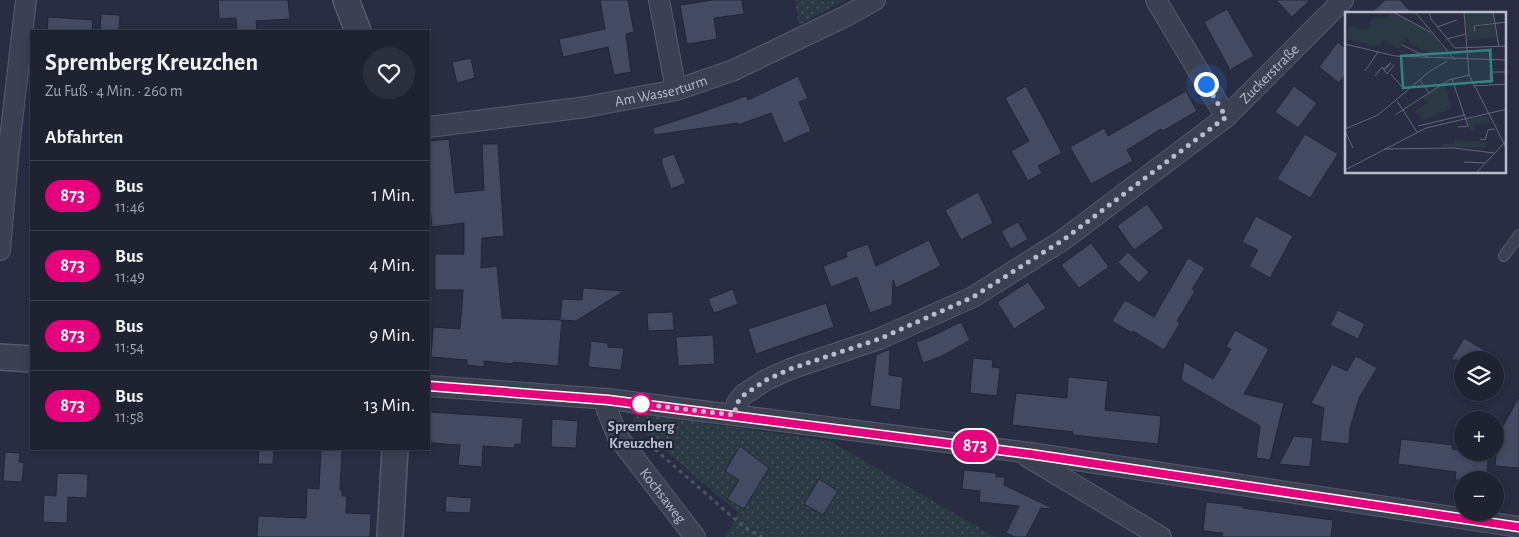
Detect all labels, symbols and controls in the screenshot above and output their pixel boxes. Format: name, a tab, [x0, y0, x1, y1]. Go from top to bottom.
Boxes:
inset map	[1345, 12, 1506, 174]
street label: Zuckerstraße	[1237, 41, 1302, 106]
button: heart	[363, 47, 415, 99]
text: Spremberg Kreuzchen	[45, 51, 258, 75]
street label: Am Wasserturm	[614, 72, 709, 109]
your location	[1194, 72, 1219, 97]
text: Zu Fuß · 4 Min. · 260 m	[45, 83, 183, 99]
text: Abfahrten	[45, 128, 123, 147]
text: Bus	[115, 177, 143, 196]
text: 1 Min.	[372, 186, 415, 205]
text: 873	[60, 187, 85, 205]
text: 11:46	[115, 199, 145, 215]
text: Bus	[115, 247, 143, 266]
text: 4 Min.	[369, 256, 415, 275]
text: 873	[60, 257, 85, 275]
text: 11:49	[115, 269, 145, 285]
text: Bus	[115, 317, 143, 336]
text: 9 Min.	[369, 326, 415, 345]
text: 873	[60, 327, 85, 345]
text: 11:54	[115, 339, 144, 355]
map controls	[1454, 351, 1504, 521]
button: layers	[1454, 351, 1504, 401]
text: Bus	[115, 387, 143, 406]
marker: Spremberg Kreuzchen	[630, 393, 652, 415]
text: 13 Min.	[364, 396, 415, 415]
text: 873	[60, 397, 85, 415]
text: 11:58	[115, 409, 144, 425]
button: +	[1454, 411, 1504, 461]
place label: Spremberg Kreuzchen	[607, 419, 675, 451]
line badge: 873	[946, 430, 1004, 462]
text: 873	[963, 437, 987, 455]
street label: Kochsaweg	[637, 465, 689, 526]
button: −	[1454, 471, 1504, 521]

